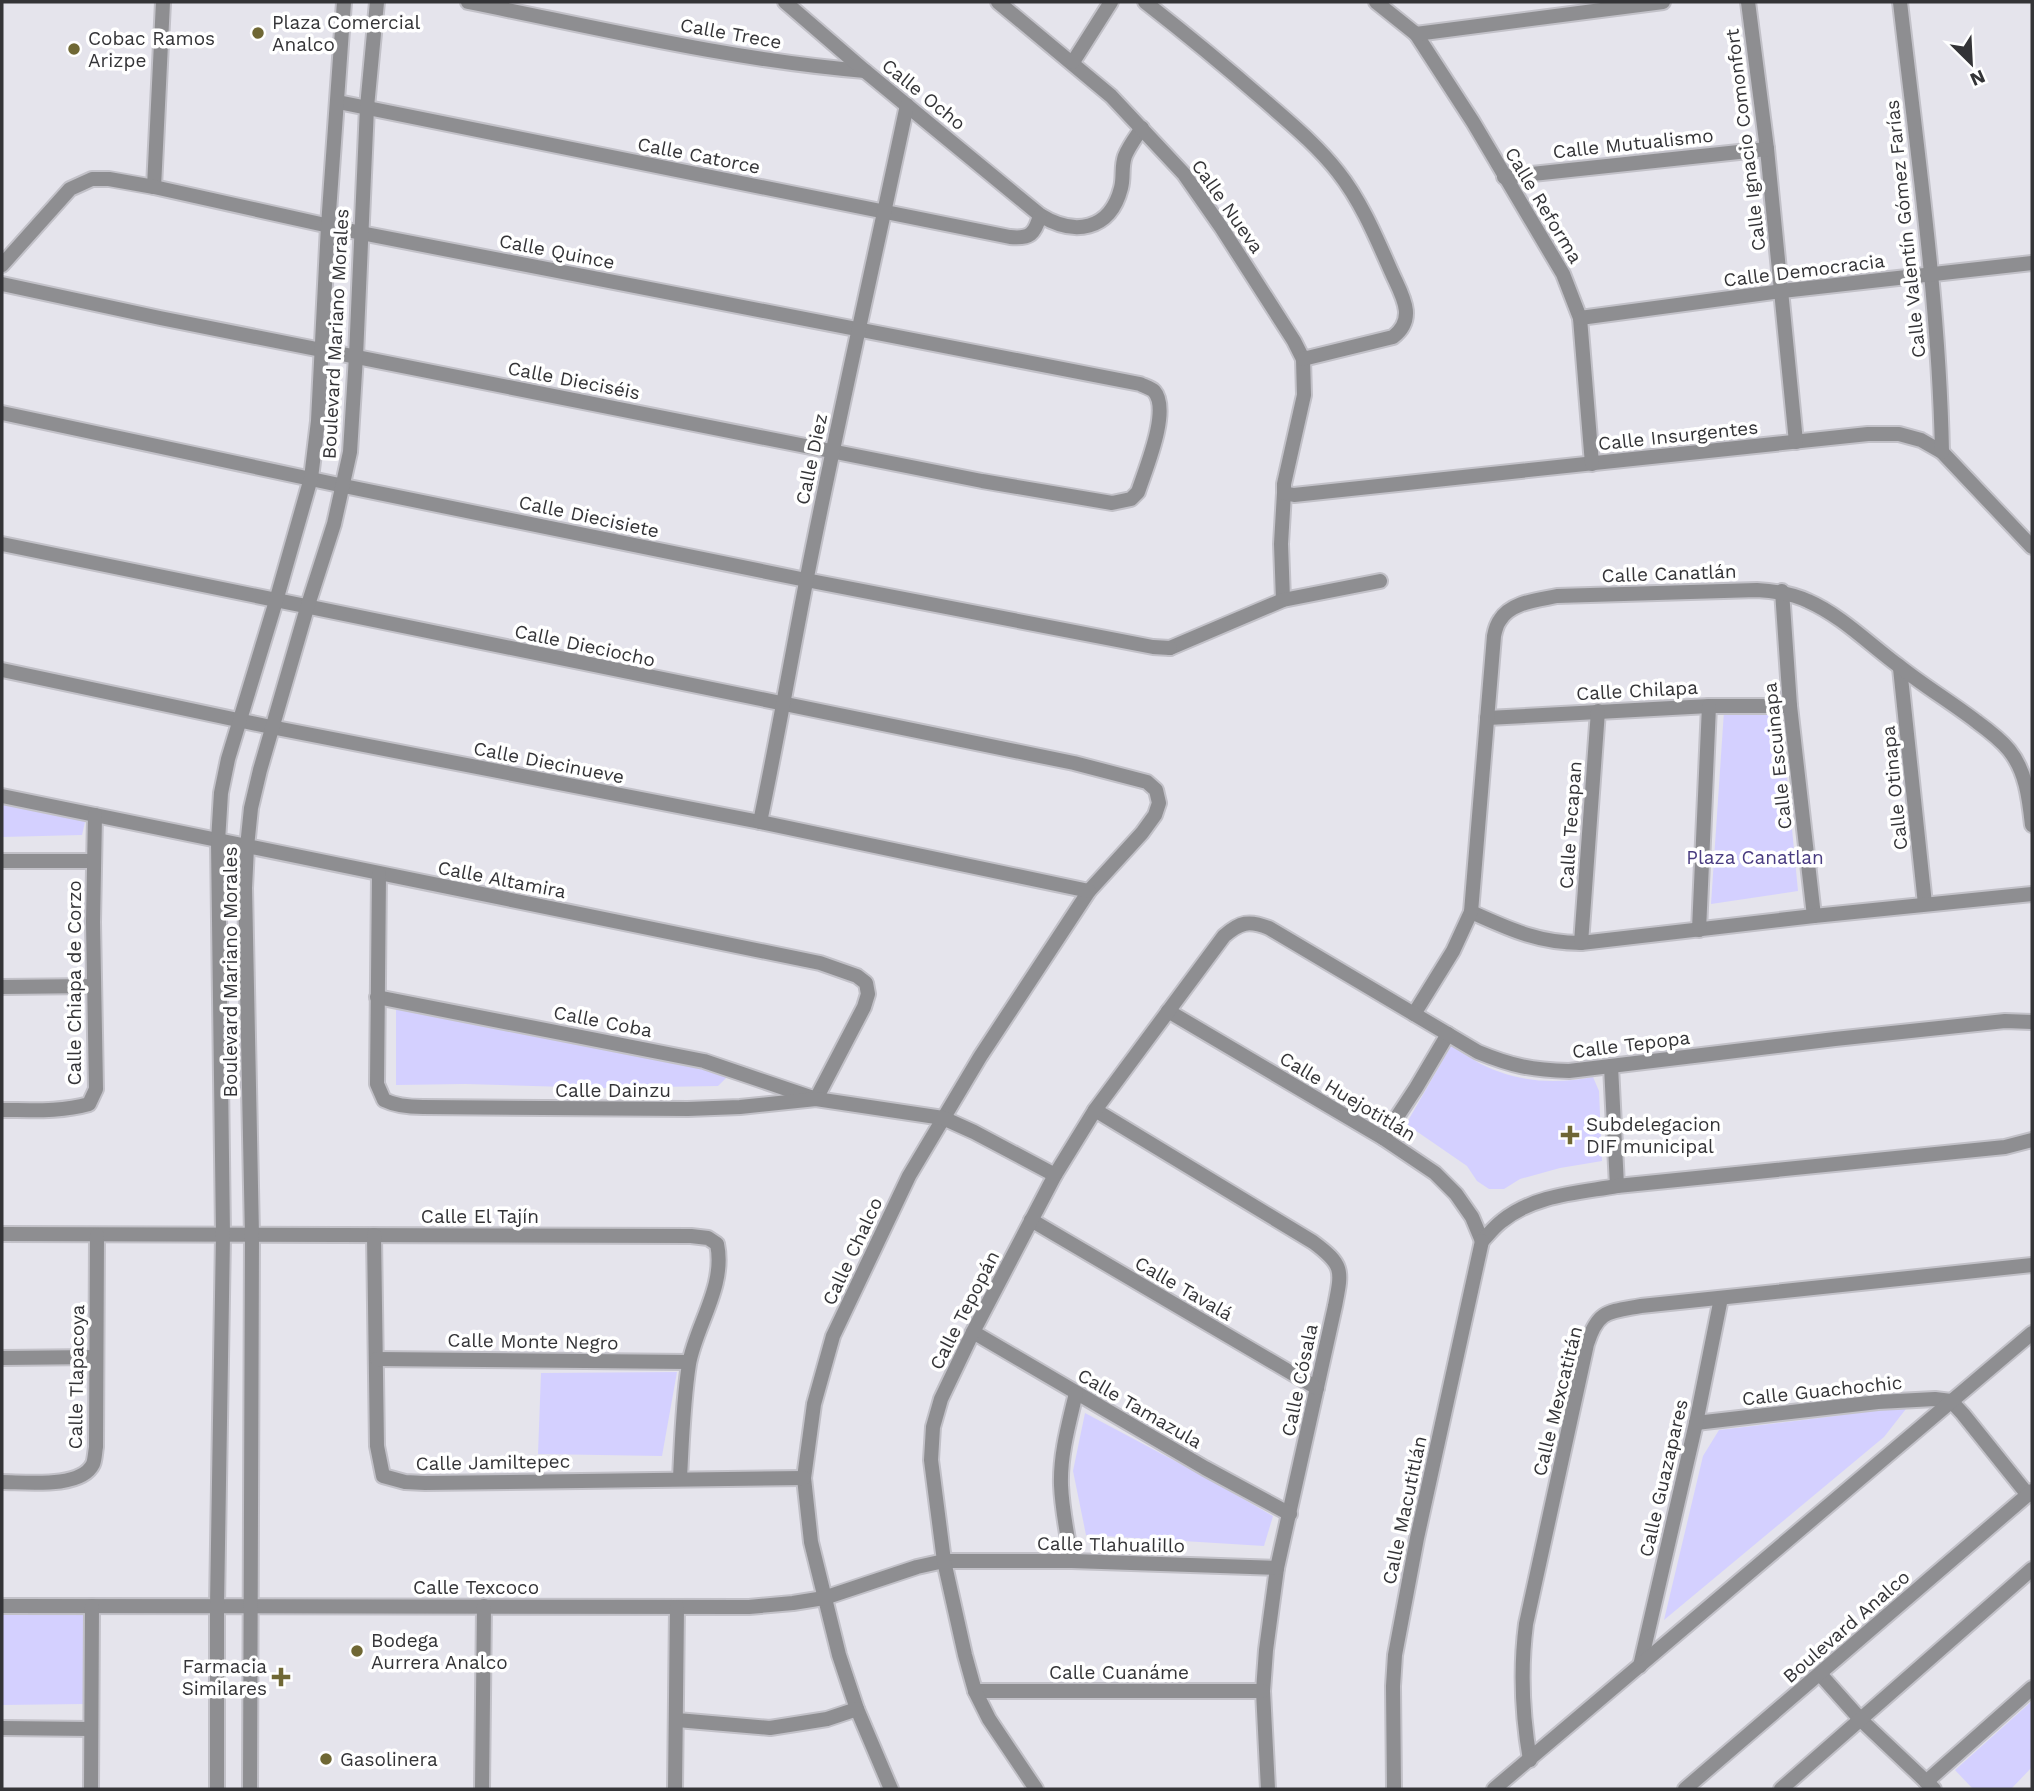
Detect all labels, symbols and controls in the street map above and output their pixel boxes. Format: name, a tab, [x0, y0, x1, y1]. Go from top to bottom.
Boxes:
place label: Plaza Comercial Analco	[272, 11, 421, 56]
street label: Calle Trece	[678, 13, 783, 54]
marker: Plaza Comercial Analco	[250, 25, 266, 41]
place label: Cobac Ramos Arizpe	[88, 27, 215, 72]
street label: Calle Ignacio Comonfort	[1720, 27, 1771, 252]
north arrow	[1936, 28, 2006, 98]
marker: Cobac Ramos Arizpe	[66, 41, 82, 57]
street label: Calle Ocho	[877, 54, 970, 135]
text: N	[1967, 65, 1989, 91]
street label: Calle Valentín Gómez Farías	[1880, 99, 1931, 359]
street label: Calle Mutualismo	[1552, 124, 1715, 163]
street label: Calle Catorce	[636, 132, 762, 179]
street label: Calle Reforma	[1500, 143, 1587, 268]
street label: Calle Nueva	[1187, 155, 1269, 258]
street label: Boulevard Mariano Morales	[317, 208, 354, 460]
street label: Calle Quince	[497, 229, 617, 274]
street label: Calle Democracia	[1722, 249, 1886, 292]
street label: Calle Dieciséis	[506, 356, 642, 405]
street label: Calle Diez	[791, 411, 832, 507]
street label: Calle Insurgentes	[1597, 416, 1759, 455]
street label: Calle Diecisiete	[517, 490, 661, 543]
street label: Calle Canatlán	[1601, 560, 1737, 587]
street label: Calle Dieciocho	[512, 619, 657, 672]
street label: Calle Chilapa	[1576, 676, 1699, 705]
street label: Calle Escuinapa	[1758, 681, 1797, 831]
street label: Calle Otinapa	[1876, 724, 1912, 851]
street label: Calle Diecinueve	[472, 737, 626, 788]
street label: Calle Tecapan	[1555, 760, 1586, 890]
park label: Plaza Canatlan	[1686, 846, 1824, 869]
street label: Boulevard Mariano Morales	[219, 847, 242, 1097]
street label: Calle Altamira	[436, 856, 568, 903]
street label: Calle Chiapa de Corzo	[63, 880, 86, 1086]
street label: Calle Coba	[552, 1001, 654, 1042]
street label: Calle Tepopa	[1571, 1026, 1692, 1063]
street label: Calle Huejotitlán	[1275, 1047, 1420, 1146]
street label: Calle Dainzu	[555, 1079, 671, 1102]
place label: Subdelegacion DIF municipal	[1586, 1113, 1721, 1158]
marker: Subdelegacion DIF municipal	[1560, 1125, 1580, 1145]
street label: Calle Chalco	[817, 1194, 887, 1309]
street label: Calle El Tajín	[421, 1205, 539, 1228]
street label: Calle Tepopán	[925, 1247, 1004, 1374]
street label: Calle Tavalá	[1131, 1251, 1237, 1326]
street label: Calle Tlapacoya	[64, 1304, 89, 1450]
street label: Calle Cósala	[1276, 1321, 1323, 1439]
street label: Calle Mexcatitán	[1528, 1324, 1587, 1479]
street label: Calle Monte Negro	[447, 1329, 619, 1354]
street label: Calle Tamazula	[1073, 1363, 1206, 1454]
street label: Calle Guachochic	[1741, 1371, 1903, 1410]
street label: Calle Guazapares	[1634, 1397, 1693, 1559]
street label: Calle Macutitlán	[1378, 1434, 1431, 1587]
street label: Calle Jamiltepec	[416, 1450, 571, 1475]
street label: Calle Tlahualillo	[1037, 1532, 1185, 1557]
street label: Boulevard Analco	[1778, 1565, 1914, 1688]
street label: Calle Texcoco	[413, 1576, 539, 1599]
place label: Bodega Aurrera Analco	[371, 1629, 508, 1674]
marker: Bodega Aurrera Analco	[349, 1643, 365, 1659]
place label: Farmacia Similares	[182, 1655, 267, 1700]
street label: Calle Cuanáme	[1049, 1661, 1189, 1684]
marker: Farmacia Similares	[273, 1669, 289, 1685]
place label: Gasolinera	[340, 1748, 438, 1771]
marker: Gasolinera	[318, 1751, 334, 1767]

